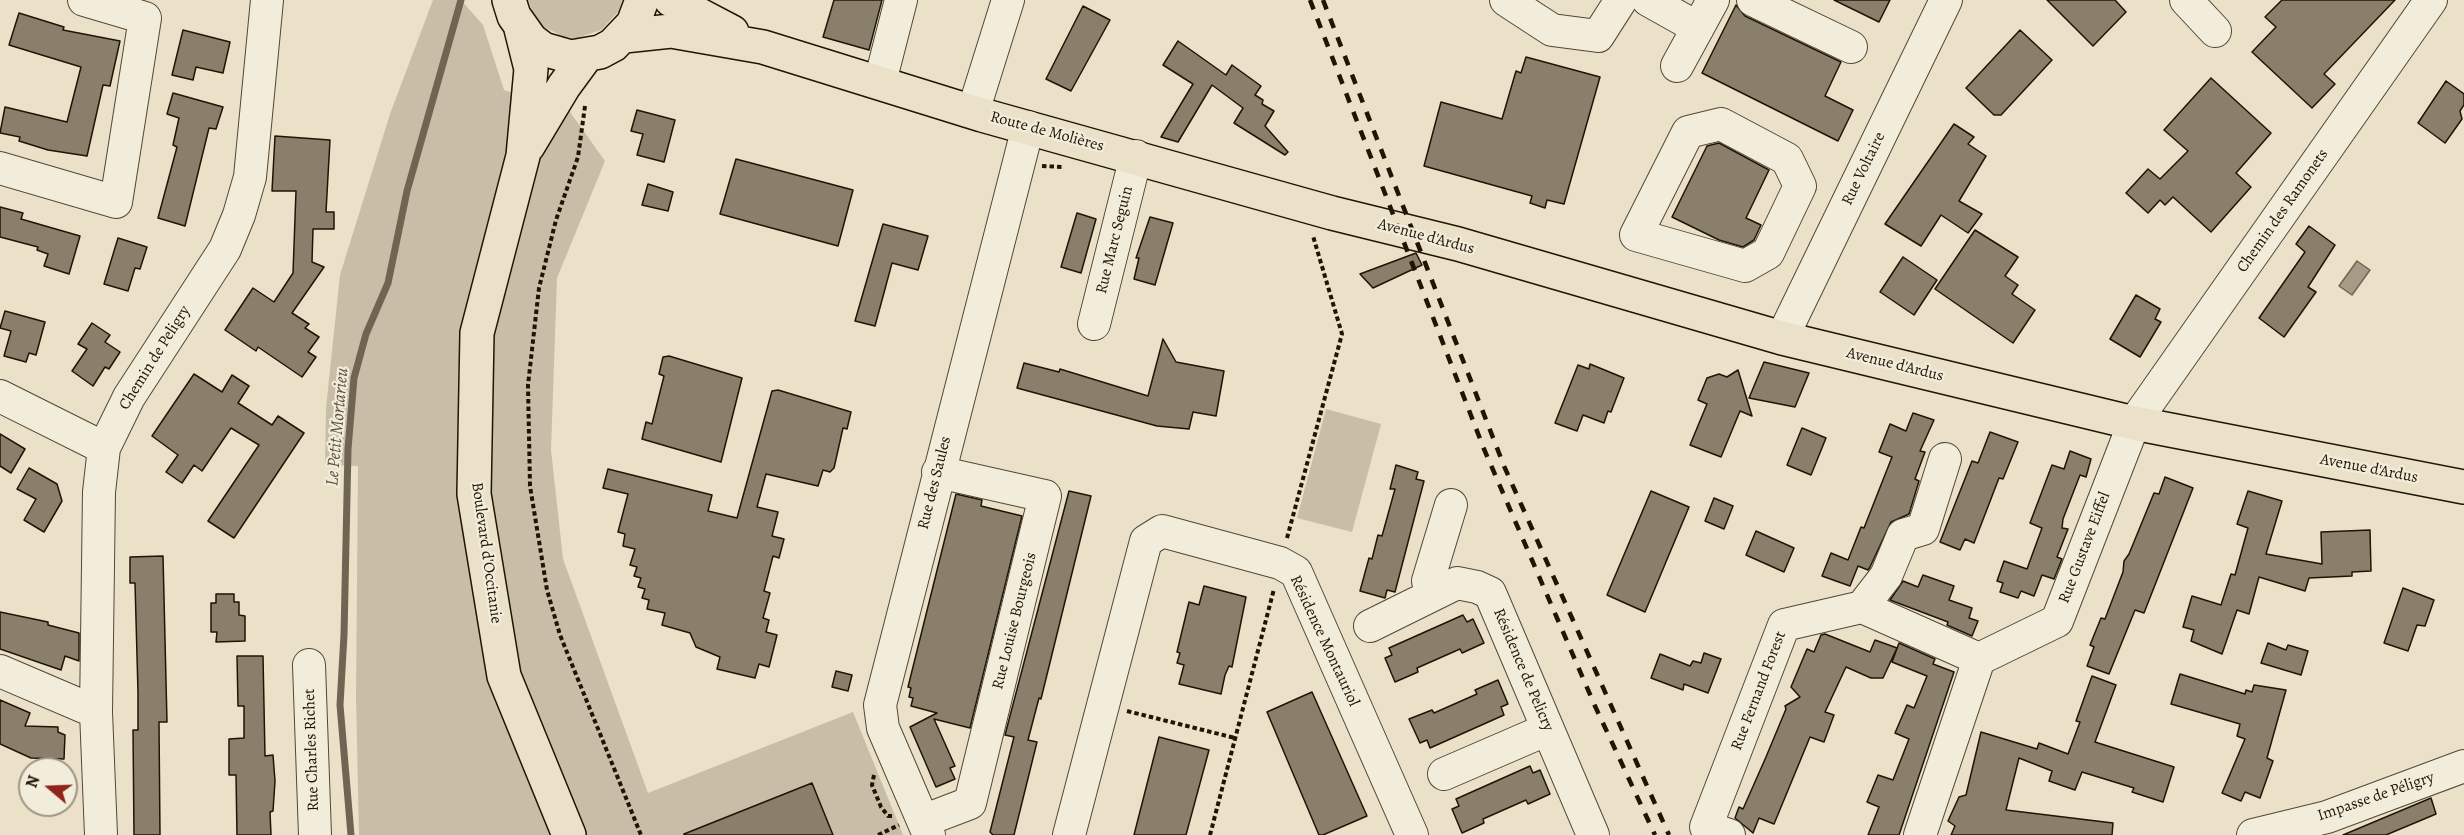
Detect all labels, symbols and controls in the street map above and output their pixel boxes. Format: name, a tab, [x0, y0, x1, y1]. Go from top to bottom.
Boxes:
street label: Route de Molières	[988, 108, 1106, 156]
street label: Rue Voltaire	[1838, 129, 1890, 209]
street label: Chemin des Ramonets	[2233, 145, 2333, 277]
street label: Rue Marc Seguin	[1092, 184, 1138, 296]
street label: Avenue d'Ardus	[1376, 215, 1476, 259]
street label: Chemin de Peligry	[115, 302, 195, 414]
street label: Avenue d'Ardus	[1845, 344, 1945, 386]
water label: Le Petit Mortarieu	[322, 367, 354, 487]
street label: Rue des Saules	[914, 434, 956, 532]
street label: Avenue d'Ardus	[2318, 450, 2420, 488]
street label: Boulevard d'Occitanie	[467, 481, 505, 625]
street label: Rue Gustave Eiffel	[2055, 490, 2115, 606]
street label: Rue Louise Bourgeois	[989, 550, 1041, 692]
street label: Résidence Montauriol	[1285, 572, 1363, 710]
street label: Résidence de Pelicry	[1488, 606, 1558, 734]
street label: Rue Fernand Forest	[1727, 629, 1791, 753]
street label: Rue Charles Richet	[300, 688, 324, 812]
north arrow	[18, 757, 78, 817]
street label: Impasse de Péligry	[2315, 768, 2437, 826]
text: N	[21, 773, 45, 791]

